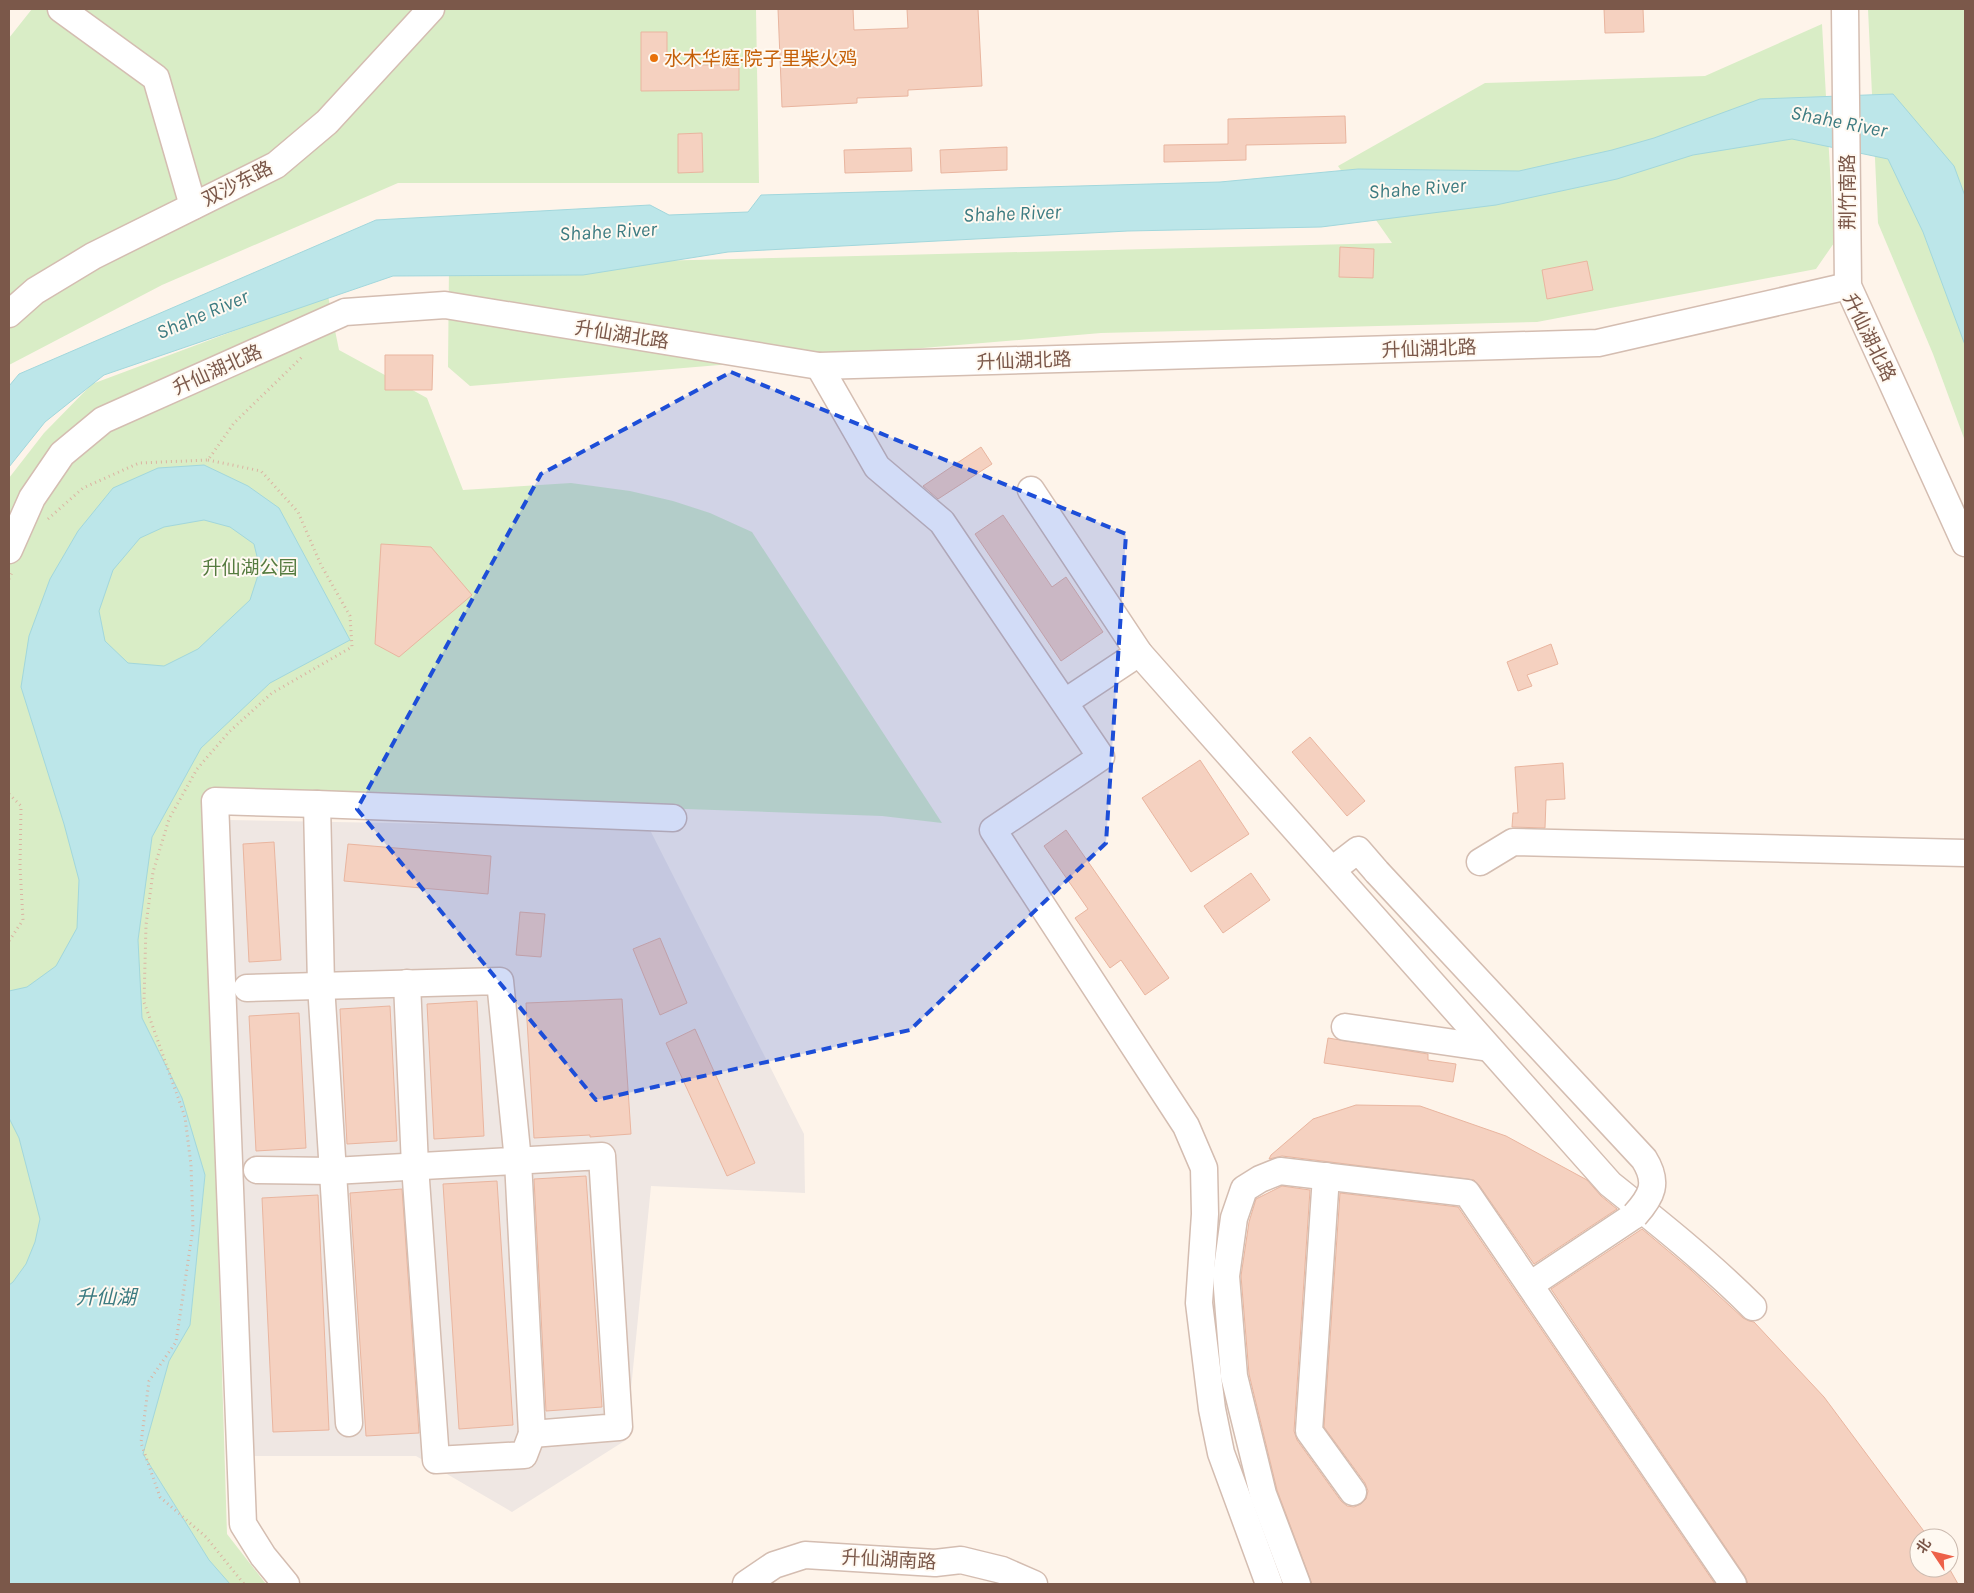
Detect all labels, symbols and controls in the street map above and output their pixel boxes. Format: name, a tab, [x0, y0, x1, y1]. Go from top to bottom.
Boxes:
place label: 水木华庭·院子里柴火鸡	[664, 48, 857, 70]
marker: 水木华庭·院子里柴火鸡	[648, 52, 660, 64]
water label: Shahe River	[1789, 101, 1890, 142]
street label: 荆竹南路	[1837, 154, 1859, 230]
street label: 双沙东路	[199, 157, 276, 211]
water label: Shahe River	[1367, 174, 1468, 203]
water label: Shahe River	[963, 200, 1062, 227]
water label: Shahe River	[559, 217, 659, 246]
water label: Shahe River	[153, 284, 253, 344]
street label: 升仙湖北路	[1838, 290, 1900, 385]
street label: 升仙湖北路	[573, 317, 670, 353]
street label: 升仙湖北路	[1381, 336, 1477, 362]
street label: 升仙湖北路	[170, 341, 265, 399]
street label: 升仙湖北路	[976, 348, 1072, 374]
park label: 升仙湖公园	[202, 557, 298, 579]
water label: 升仙湖	[76, 1286, 139, 1309]
north arrow	[1909, 1528, 1959, 1578]
text: 北	[1913, 1535, 1935, 1556]
street label: 升仙湖南路	[841, 1547, 937, 1573]

